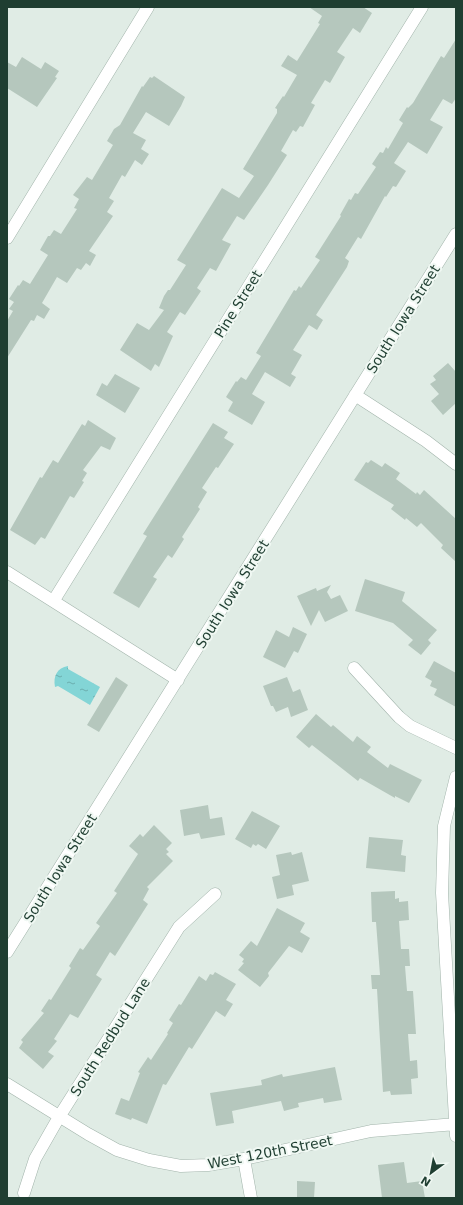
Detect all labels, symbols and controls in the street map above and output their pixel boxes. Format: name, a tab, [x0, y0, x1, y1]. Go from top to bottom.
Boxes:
street label: South Iowa Street	[363, 261, 443, 376]
street label: Pine Street	[211, 267, 265, 341]
street label: South Iowa Street	[192, 536, 272, 651]
street label: South Iowa Street	[20, 810, 100, 925]
street label: South Redbud Lane	[67, 975, 153, 1099]
street label: West 120th Street	[206, 1132, 334, 1172]
north arrow	[411, 1153, 451, 1193]
text: N	[419, 1173, 433, 1189]

